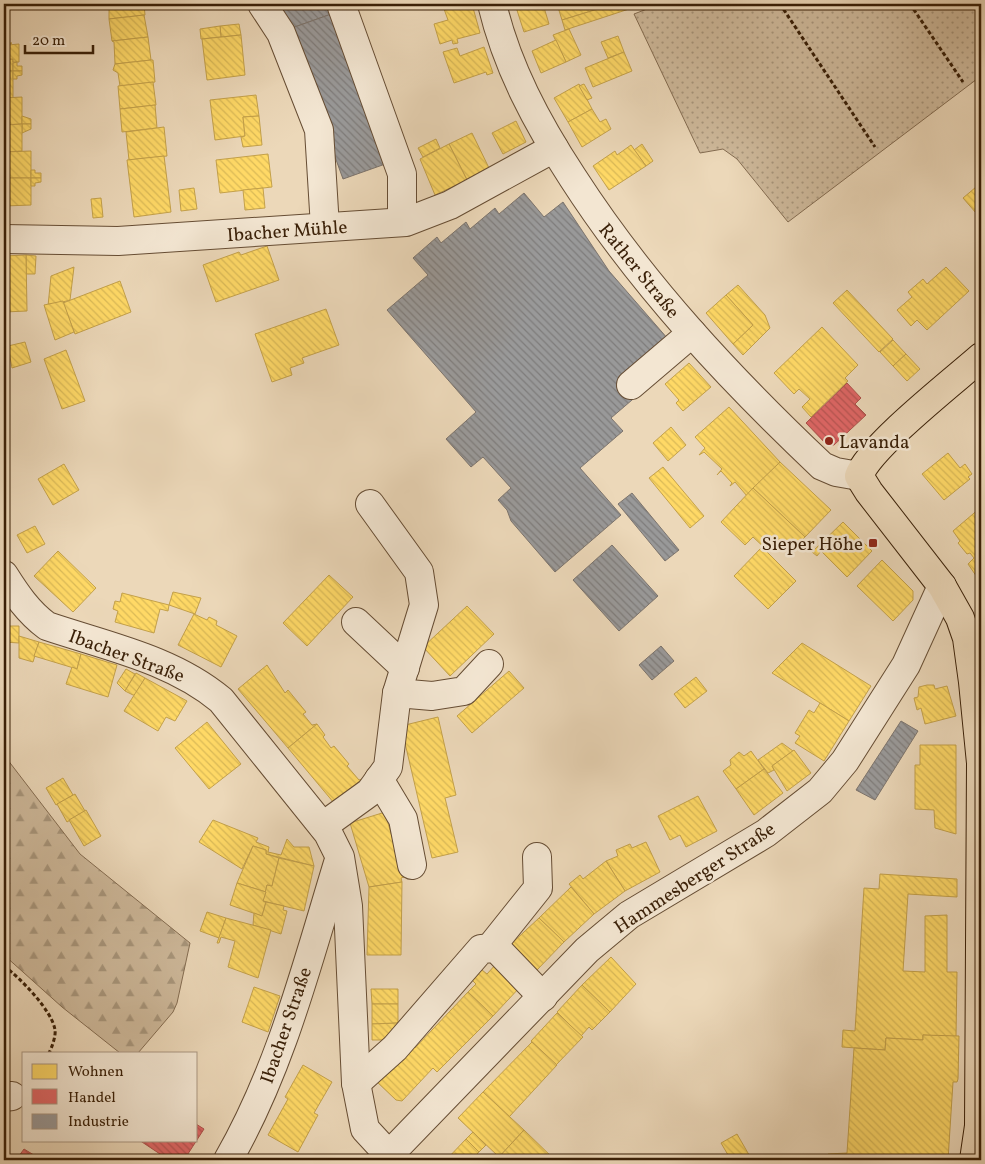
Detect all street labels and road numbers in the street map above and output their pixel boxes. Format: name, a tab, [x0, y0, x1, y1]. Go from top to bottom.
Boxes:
street label: Ibacher Mühle	[226, 215, 348, 249]
street label: Rather Straße	[592, 218, 685, 324]
street label: Ibacher Straße	[65, 624, 188, 690]
street label: Hammesberger Straße	[609, 817, 781, 941]
street label: Ibacher Straße	[255, 964, 319, 1087]

